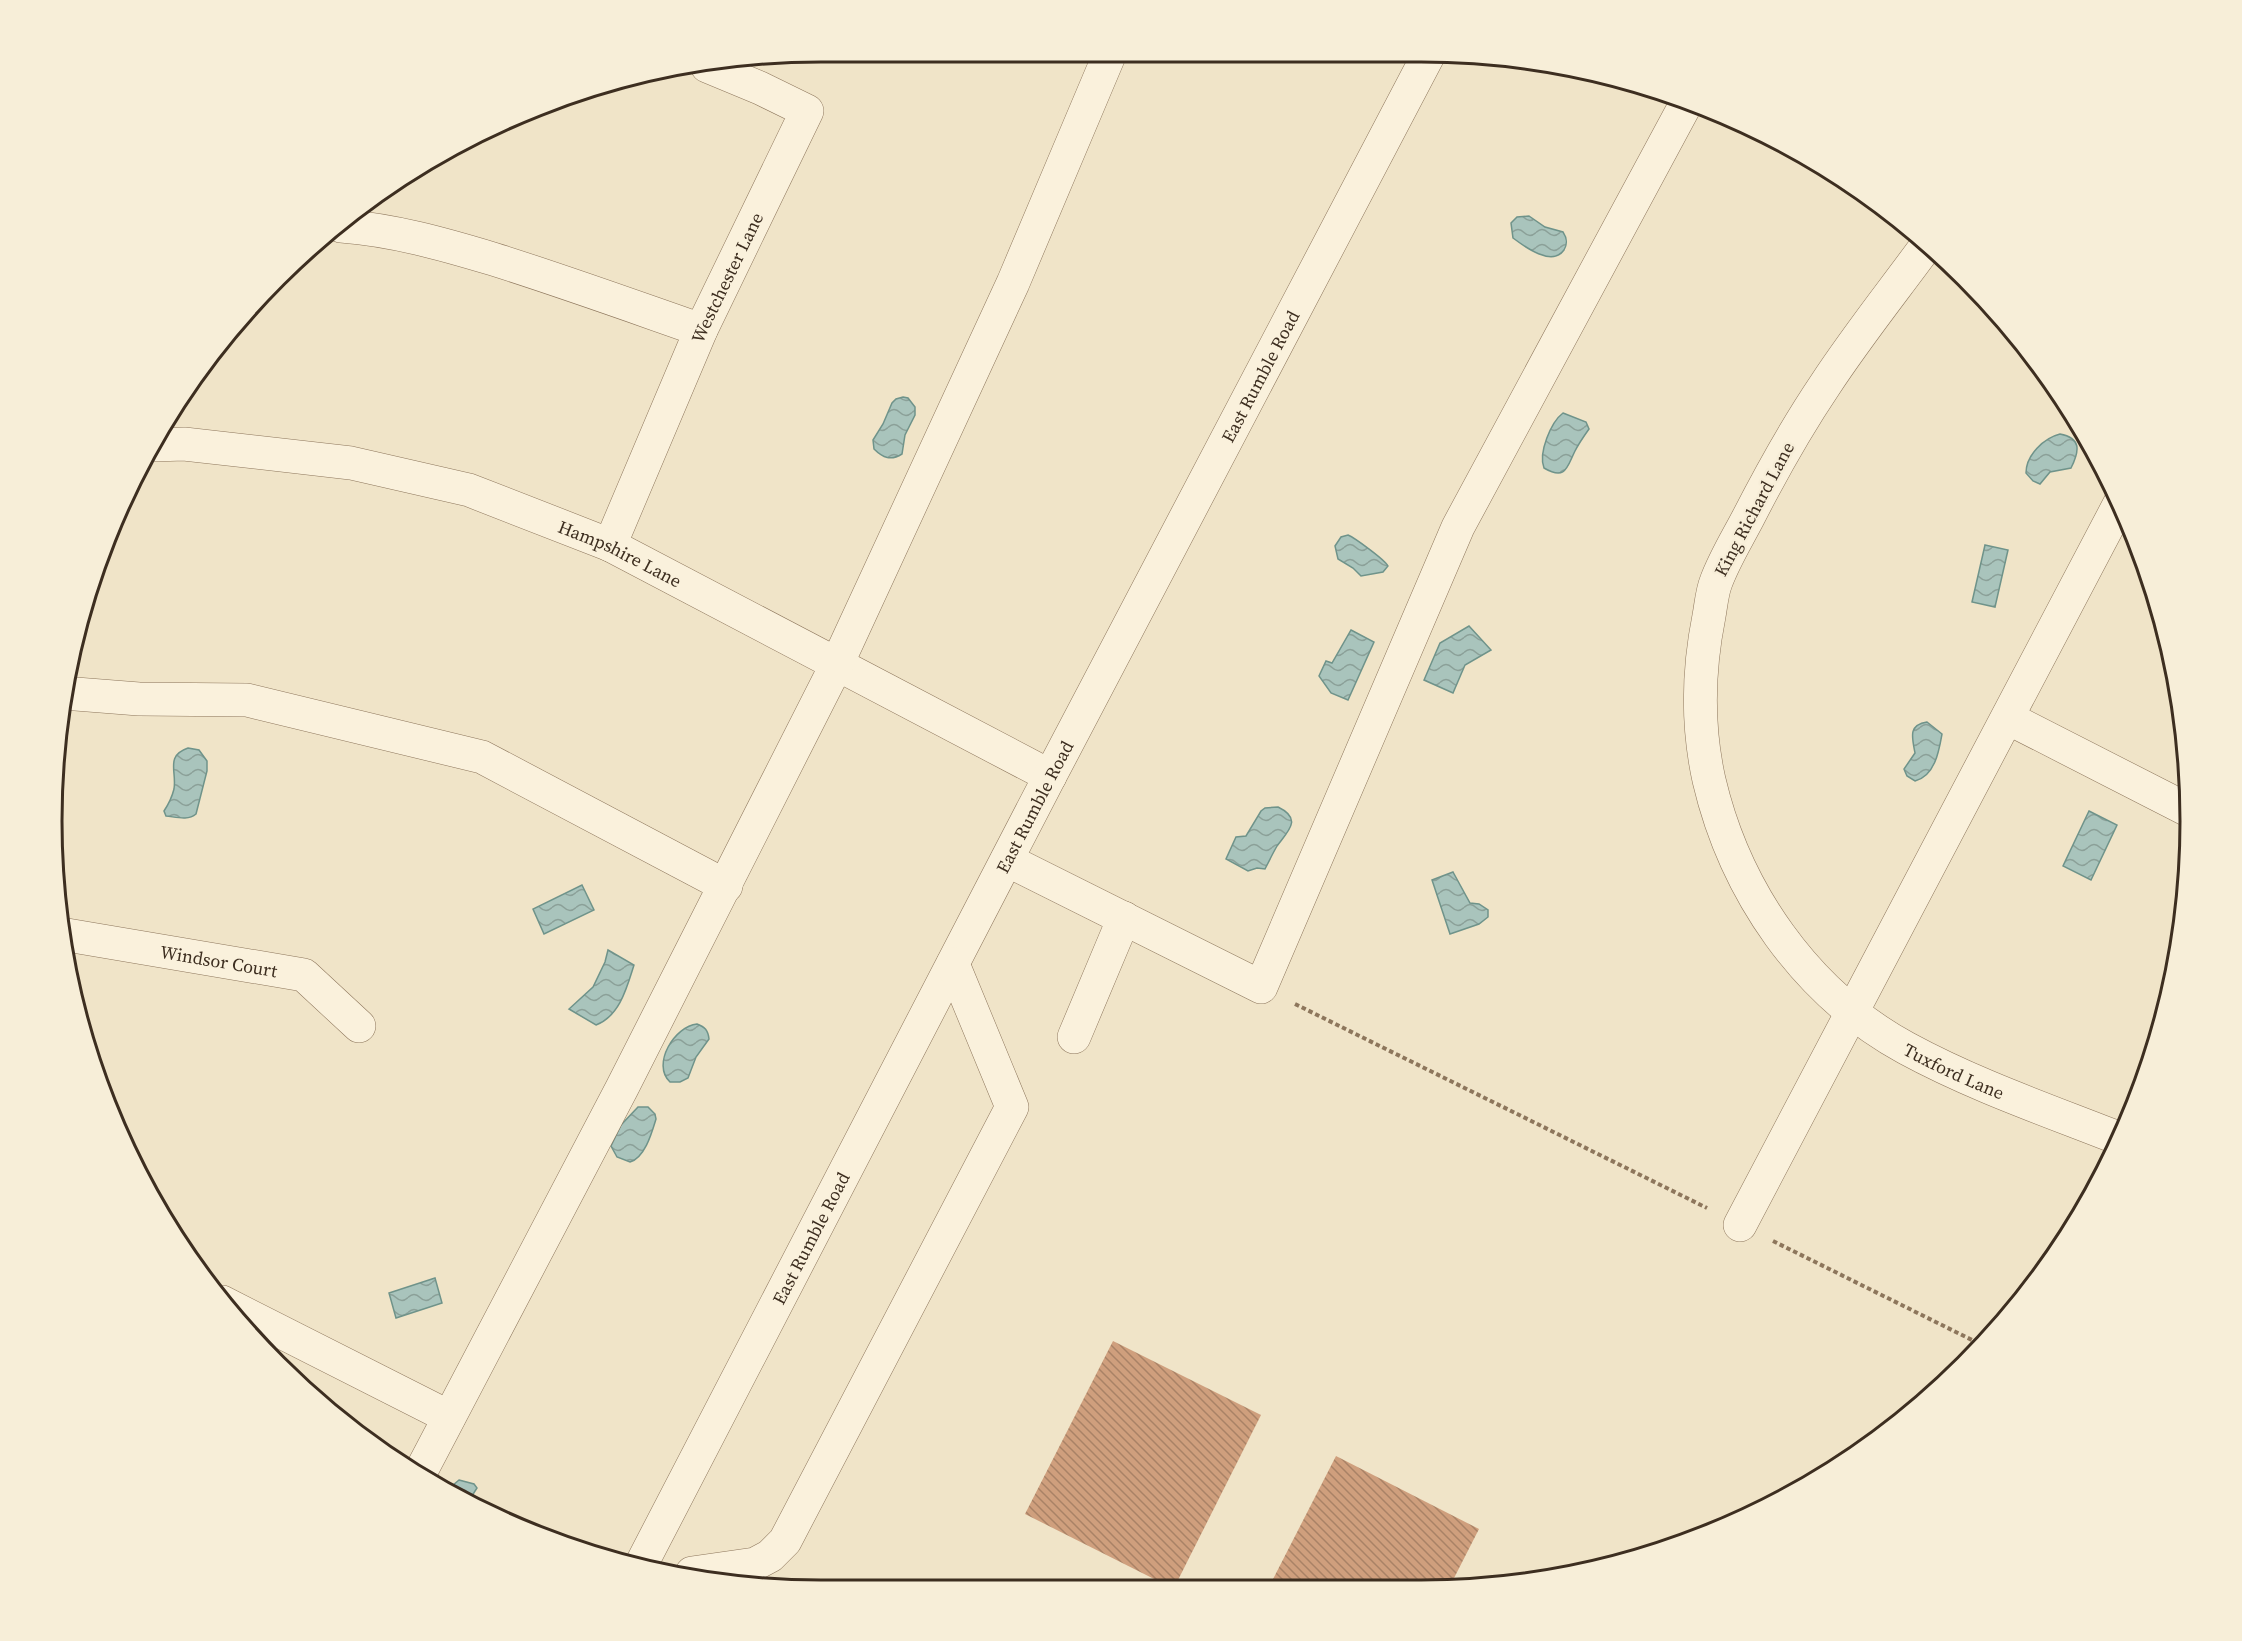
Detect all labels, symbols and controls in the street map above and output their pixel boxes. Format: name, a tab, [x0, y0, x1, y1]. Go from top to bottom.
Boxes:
street label: Westchester Lane	[685, 208, 769, 346]
street label: East Rumble Road	[1215, 306, 1305, 447]
street label: King Richard Lane	[1708, 437, 1800, 581]
street label: Hampshire Lane	[555, 514, 686, 593]
street label: East Rumble Road	[989, 736, 1079, 877]
street label: Windsor Court	[158, 938, 279, 983]
street label: Tuxford Lane	[1899, 1037, 2008, 1105]
street label: East Rumble Road	[766, 1168, 855, 1309]

